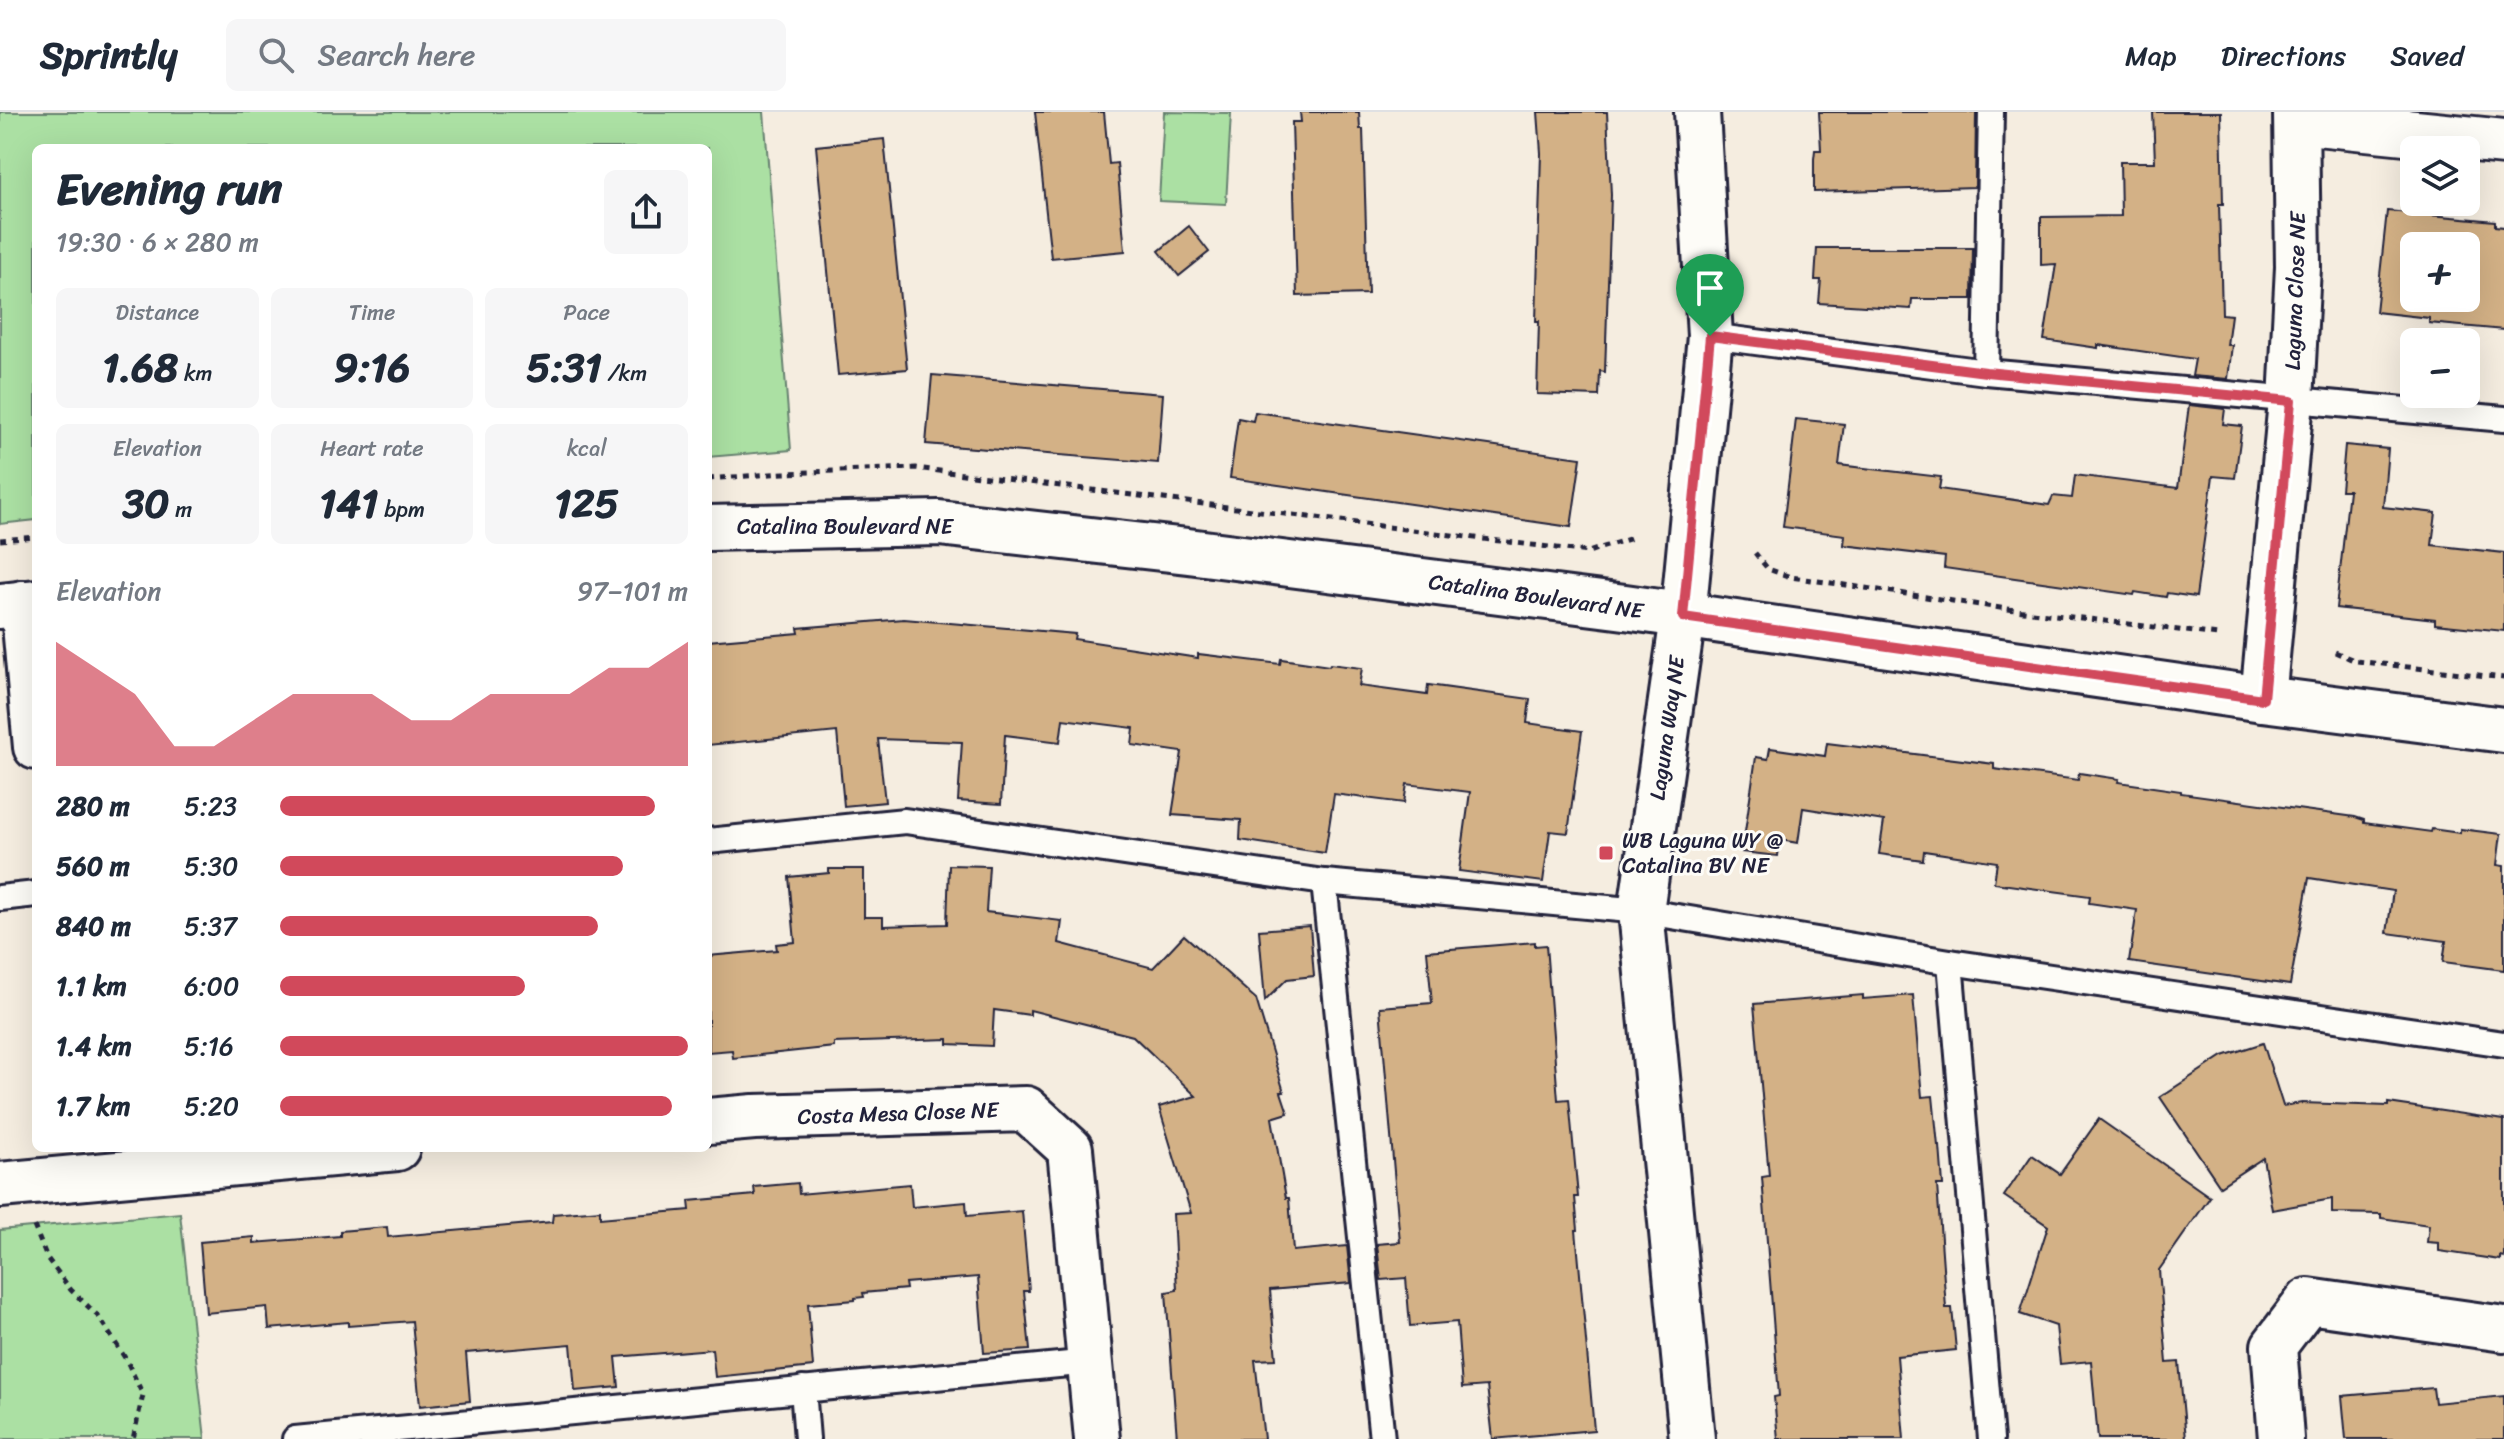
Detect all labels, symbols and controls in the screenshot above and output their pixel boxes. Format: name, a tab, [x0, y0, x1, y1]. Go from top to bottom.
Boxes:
search box	[226, 19, 786, 91]
text: Sprintly	[40, 22, 178, 89]
text: Search here	[318, 28, 476, 82]
text: Map	[2125, 31, 2177, 80]
text: Directions	[2221, 31, 2346, 80]
text: Saved	[2390, 31, 2464, 80]
icon: search	[254, 33, 298, 77]
map controls	[2400, 136, 2480, 408]
button: layers	[2400, 136, 2480, 216]
text: Evening run	[56, 150, 282, 228]
button: share	[604, 170, 688, 254]
street label: Laguna Close NE	[2273, 209, 2317, 371]
text: 19:30 · 6 × 280 m	[56, 219, 259, 265]
button: +	[2400, 232, 2480, 312]
pin	[1676, 254, 1744, 336]
icon: arrive	[1688, 266, 1732, 310]
text: Distance	[116, 293, 199, 332]
text: Time	[349, 293, 395, 332]
text: Pace	[563, 293, 610, 332]
button: −	[2400, 328, 2480, 408]
text: 1.68	[102, 332, 178, 403]
text: 9:16	[334, 332, 410, 403]
text: 5:31	[526, 332, 602, 403]
text: km	[178, 354, 213, 393]
text: /km	[602, 354, 647, 393]
text: Elevation	[113, 429, 202, 468]
text: Heart rate	[320, 429, 424, 468]
text: kcal	[567, 429, 607, 468]
text: 30	[122, 468, 170, 539]
text: 141	[319, 468, 379, 539]
text: 125	[554, 468, 619, 539]
text: m	[170, 490, 192, 529]
text: bpm	[379, 490, 425, 529]
street label: Catalina Boulevard NE	[737, 507, 955, 546]
street label: Catalina Boulevard NE	[1426, 562, 1647, 631]
text: Elevation	[56, 568, 161, 614]
text: 97–101 m	[577, 568, 688, 614]
street label: Laguna Way NE	[1638, 652, 1697, 803]
text: 280 m	[56, 783, 130, 829]
text: 5:23	[184, 783, 237, 829]
place label: WB Laguna WY @ Catalina BV NE	[1622, 821, 1783, 885]
text: 560 m	[56, 843, 130, 889]
text: 5:30	[184, 843, 238, 889]
marker: WB Laguna WY @ Catalina BV NE	[1597, 844, 1615, 862]
text: 840 m	[56, 903, 131, 949]
text: 5:37	[184, 903, 237, 949]
text: 1.1 km	[56, 963, 127, 1009]
text: 6:00	[184, 963, 239, 1009]
text: 1.4 km	[56, 1023, 132, 1069]
text: 5:16	[184, 1023, 234, 1069]
text: 1.7 km	[56, 1083, 130, 1129]
text: 5:20	[184, 1083, 239, 1129]
street label: Costa Mesa Close NE	[797, 1090, 1001, 1136]

